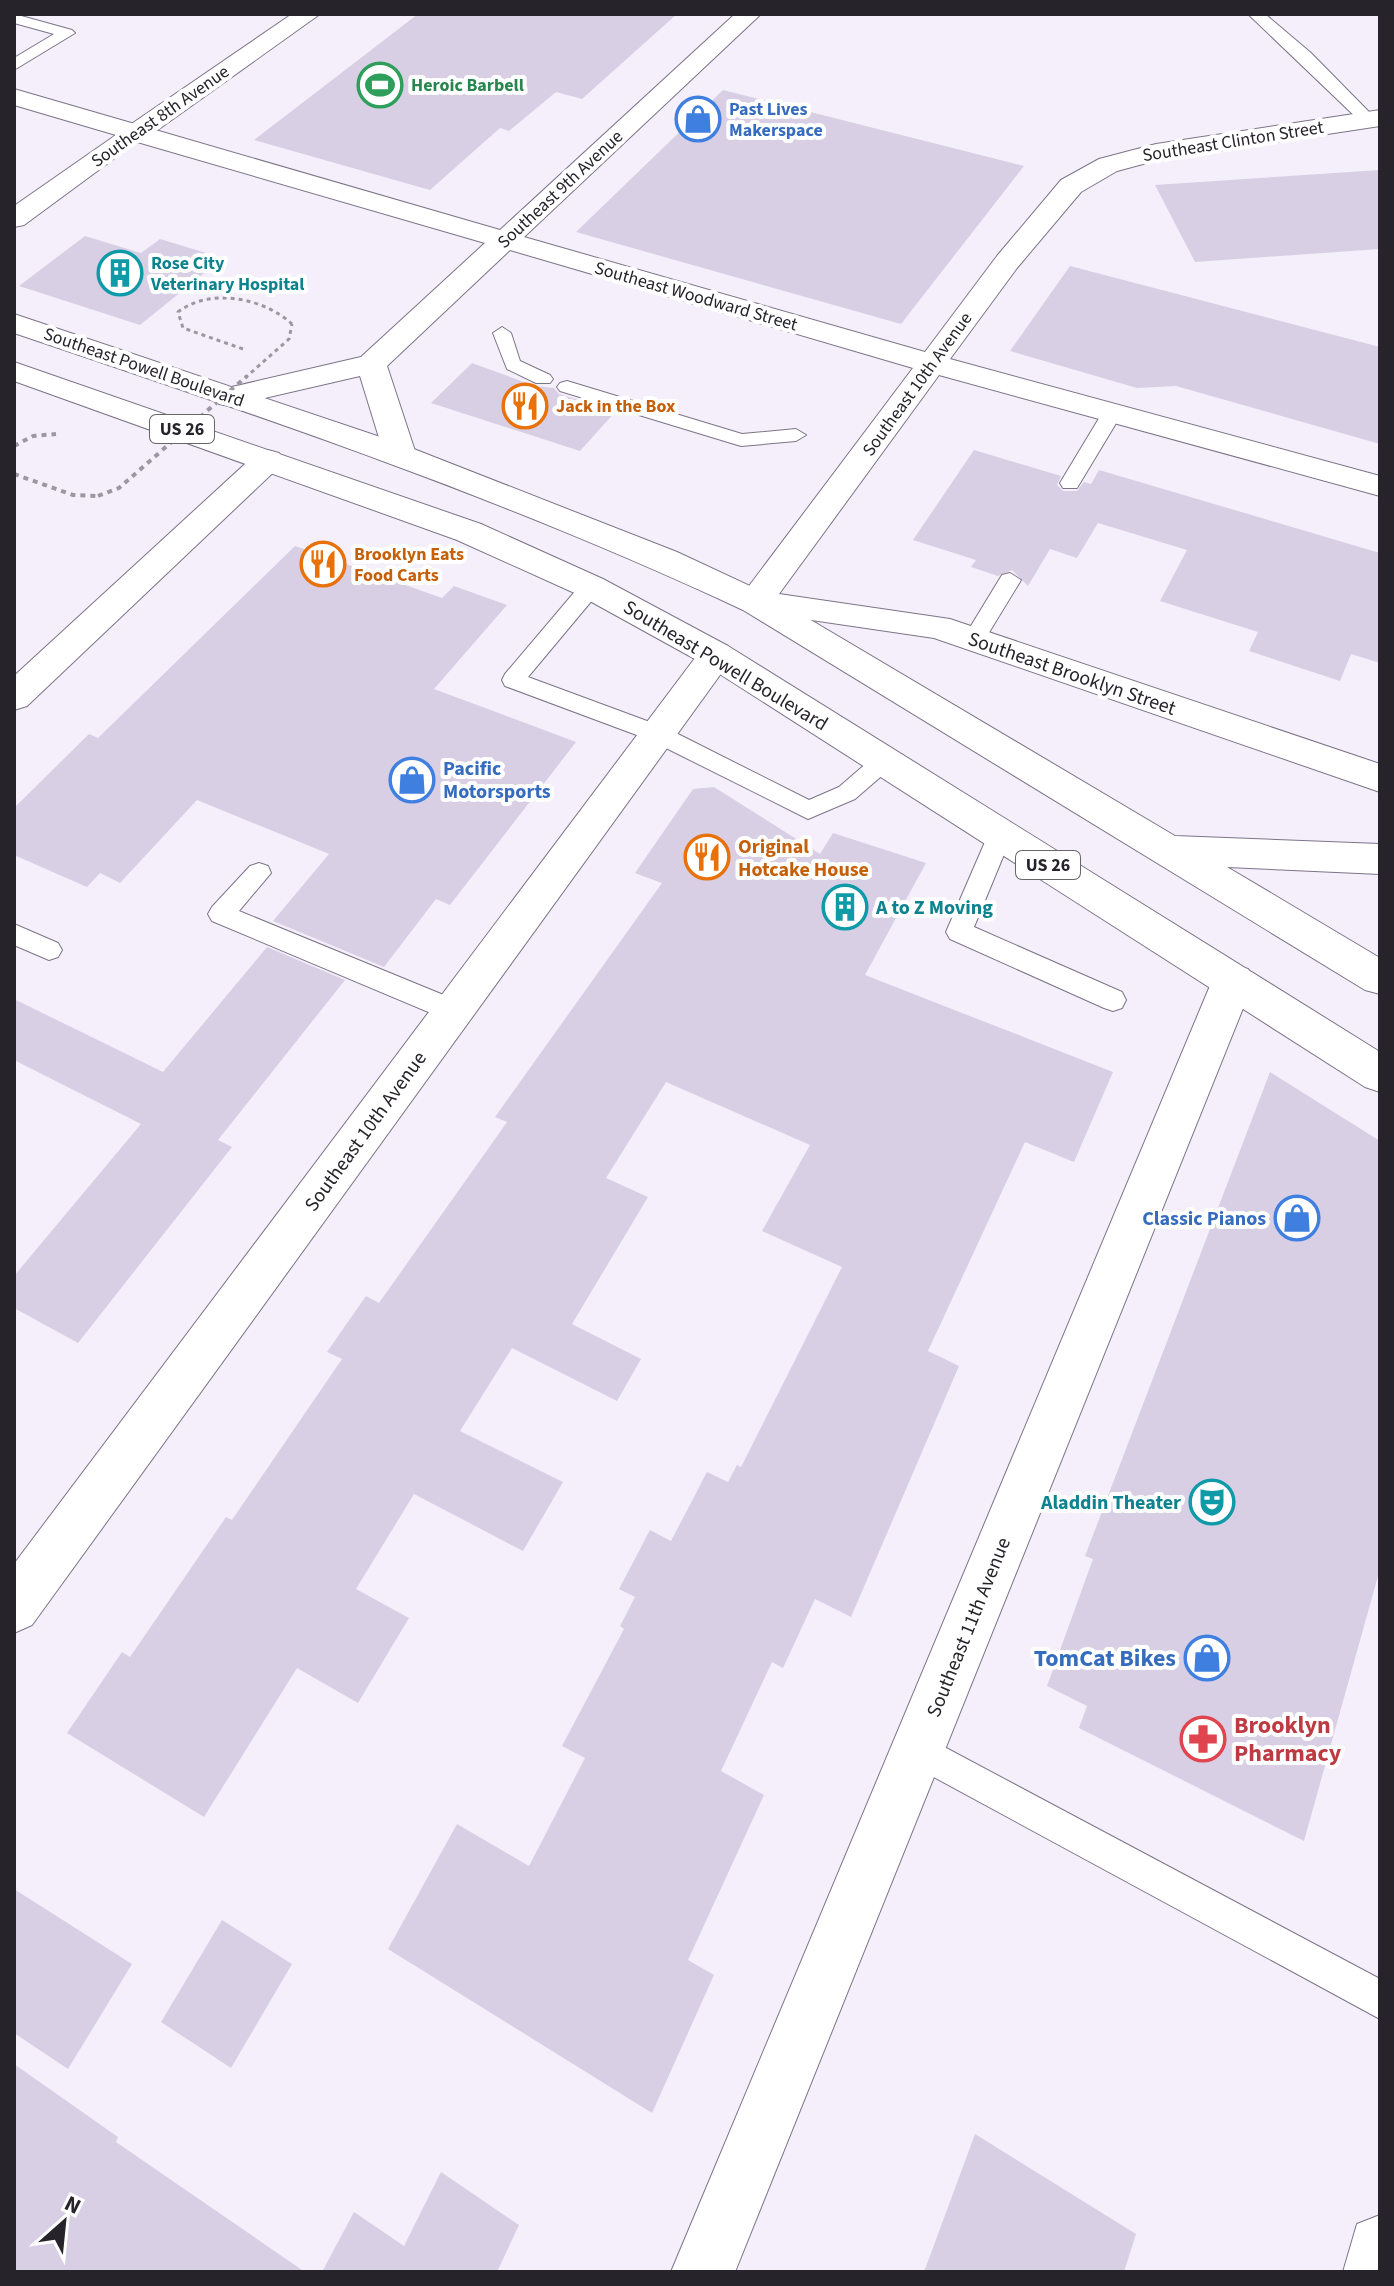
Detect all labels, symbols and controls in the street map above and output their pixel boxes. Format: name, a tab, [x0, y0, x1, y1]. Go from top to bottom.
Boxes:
street label: Southeast 8th Avenue	[86, 59, 234, 174]
sports icon: Heroic Barbell	[356, 61, 404, 109]
place label: Heroic Barbell	[411, 73, 524, 98]
shop icon: Past Lives Makerspace	[674, 95, 722, 143]
place label: Past Lives Makerspace	[729, 97, 823, 143]
street label: Southeast Clinton Street	[1141, 115, 1325, 168]
street label: Southeast 9th Avenue	[492, 124, 629, 254]
building icon: Rose City Veterinary Hospital	[96, 249, 144, 297]
place label: Rose City Veterinary Hospital	[150, 251, 304, 297]
street label: Southeast Woodward Street	[592, 256, 800, 337]
street label: Southeast 10th Avenue	[857, 307, 978, 461]
street label: Southeast Powell Boulevard	[40, 321, 247, 414]
restaurant icon: Jack in the Box	[501, 382, 549, 430]
place label: Jack in the Box	[556, 394, 675, 419]
road number: US 26	[150, 415, 214, 443]
restaurant icon: Brooklyn Eats Food Carts	[299, 540, 347, 588]
place label: Brooklyn Eats Food Carts	[354, 542, 464, 588]
street label: Southeast Powell Boulevard	[618, 594, 833, 738]
street label: Southeast Brooklyn Street	[964, 625, 1180, 723]
place label: Pacific Motorsports	[443, 755, 551, 806]
shop icon: Pacific Motorsports	[388, 756, 436, 804]
restaurant icon: Original Hotcake House	[683, 833, 731, 881]
place label: Original Hotcake House	[738, 833, 869, 884]
road number: US 26	[1016, 851, 1080, 879]
building icon: A to Z Moving	[821, 883, 869, 931]
place label: A to Z Moving	[875, 894, 993, 922]
street label: Southeast 10th Avenue	[298, 1046, 434, 1217]
shop icon: Classic Pianos	[1273, 1194, 1321, 1242]
place label: Classic Pianos	[1142, 1205, 1266, 1233]
theatre icon: Aladdin Theater	[1188, 1478, 1236, 1526]
place label: Aladdin Theater	[1040, 1489, 1181, 1517]
street label: Southeast 11th Avenue	[920, 1533, 1018, 1721]
shop icon: TomCat Bikes	[1183, 1634, 1231, 1682]
place label: TomCat Bikes	[1034, 1641, 1176, 1676]
place label: Brooklyn Pharmacy	[1234, 1708, 1342, 1771]
pharmacy icon: Brooklyn Pharmacy	[1179, 1715, 1227, 1763]
north arrow	[24, 2182, 104, 2262]
text: N	[59, 2187, 86, 2223]

